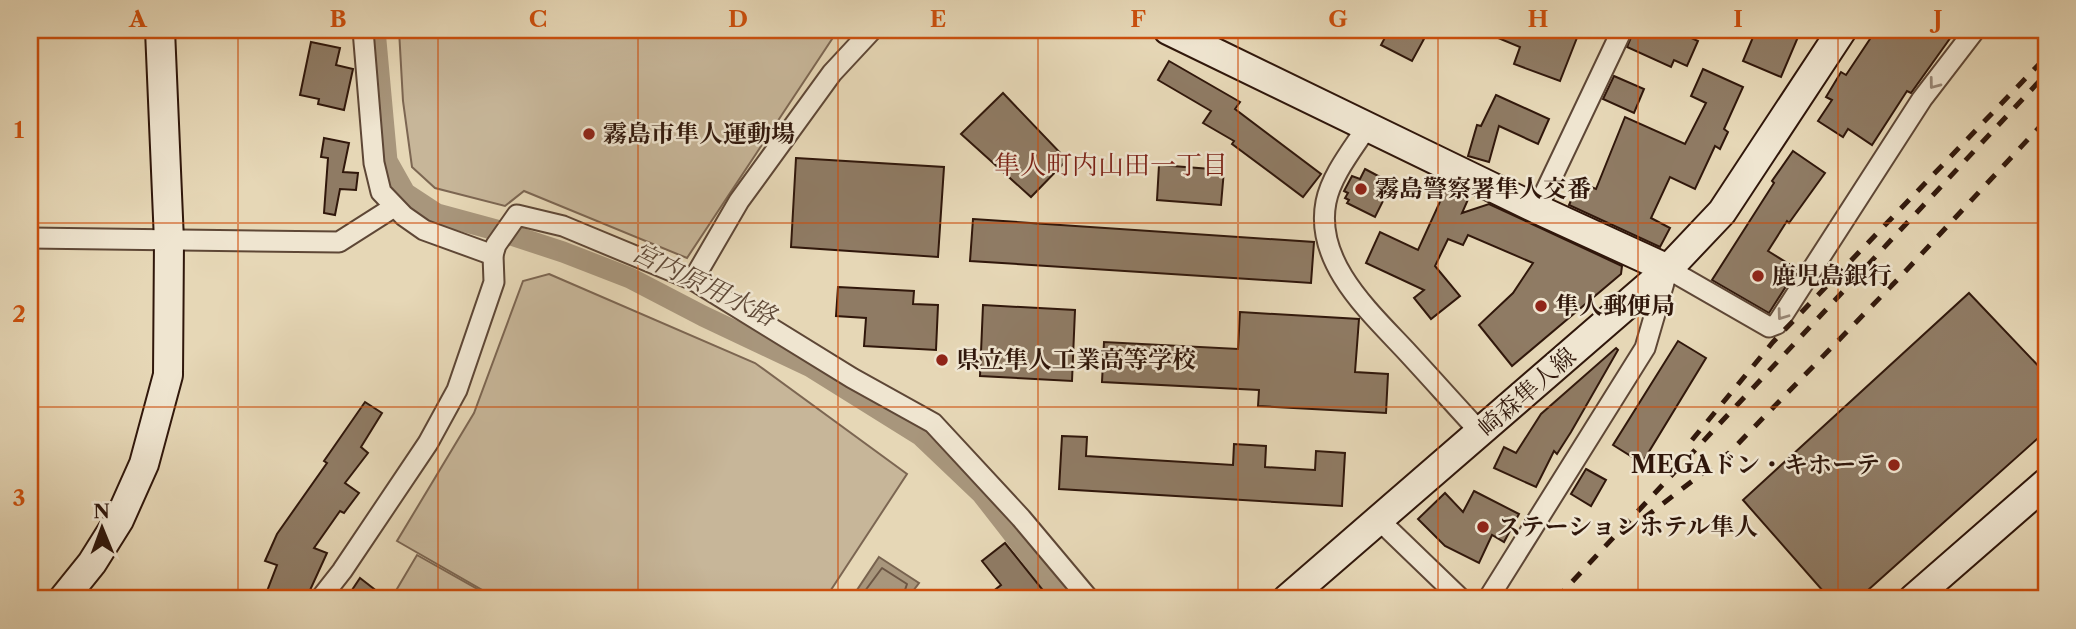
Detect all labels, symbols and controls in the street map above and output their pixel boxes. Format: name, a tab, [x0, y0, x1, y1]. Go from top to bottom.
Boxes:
text: A	[128, 5, 148, 33]
text: B	[329, 5, 347, 33]
text: C	[529, 5, 547, 33]
text: D	[728, 5, 748, 33]
text: E	[930, 5, 946, 33]
text: F	[1130, 5, 1146, 33]
text: G	[1328, 5, 1348, 33]
text: H	[1528, 5, 1549, 33]
text: I	[1733, 5, 1743, 33]
text: J	[1929, 5, 1943, 33]
one-way arrow	[1929, 76, 1942, 89]
text: 1	[14, 116, 25, 144]
place label: 霧島市隼人運動場	[603, 119, 795, 148]
marker: 霧島市隼人運動場	[581, 126, 597, 142]
district label: 隼人町内山田一丁目	[994, 149, 1228, 181]
place label: 霧島警察署隼人交番	[1375, 174, 1591, 203]
marker: 霧島警察署隼人交番	[1353, 181, 1369, 197]
water label: 宮内原用水路	[627, 235, 783, 333]
place label: 鹿児島銀行	[1772, 261, 1892, 290]
marker: 鹿児島銀行	[1750, 268, 1766, 284]
place label: 隼人郵便局	[1555, 291, 1675, 320]
marker: 隼人郵便局	[1533, 298, 1549, 314]
text: 2	[12, 300, 26, 328]
one-way arrow	[1778, 307, 1790, 320]
street label: 崎森隼人線	[1472, 341, 1581, 442]
place label: 県立隼人工業高等学校	[956, 345, 1196, 374]
marker: 県立隼人工業高等学校	[934, 352, 950, 368]
place label: MEGAドン・キホーテ	[1631, 450, 1880, 479]
marker: MEGAドン・キホーテ	[1886, 457, 1902, 473]
text: 3	[13, 484, 26, 512]
north arrow	[66, 492, 136, 562]
text: N	[93, 500, 110, 523]
place label: ステーションホテル隼人	[1497, 512, 1758, 541]
marker: ステーションホテル隼人	[1475, 519, 1491, 535]

